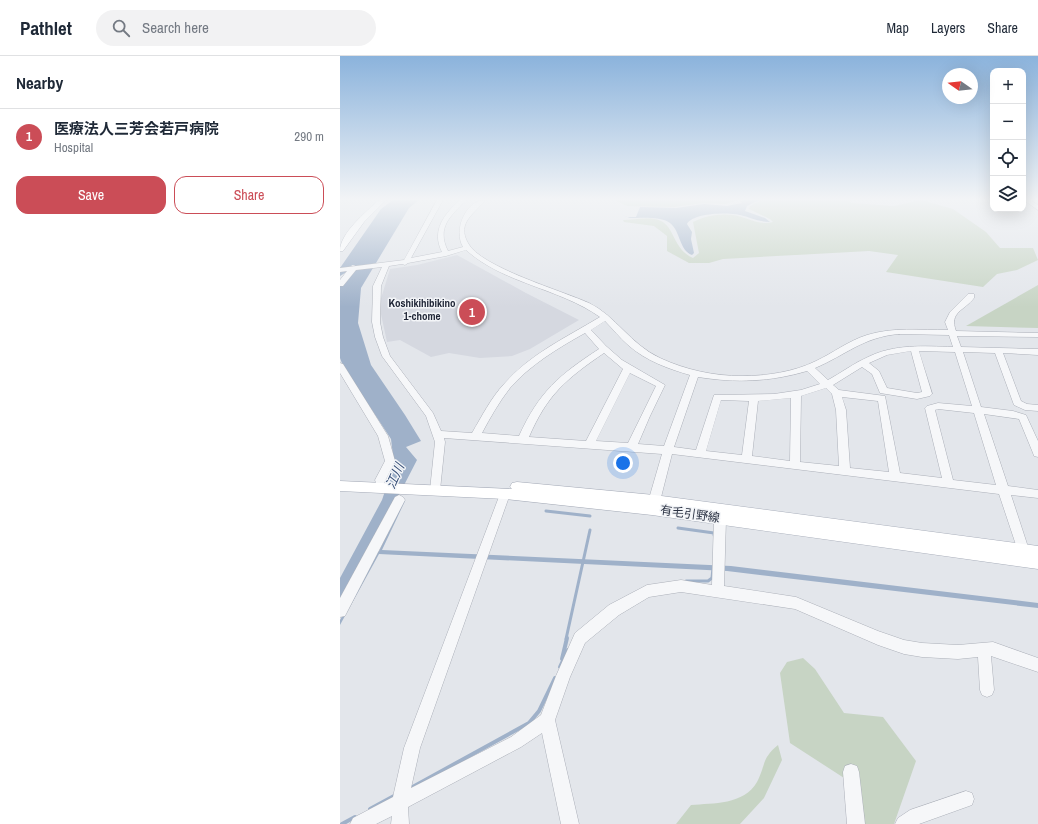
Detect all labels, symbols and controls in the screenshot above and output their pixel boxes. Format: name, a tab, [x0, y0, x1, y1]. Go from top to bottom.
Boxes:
search box	[96, 10, 376, 46]
text: Pathlet	[20, 15, 72, 41]
icon: search	[110, 17, 132, 39]
text: Search here	[142, 17, 209, 38]
text: Map	[887, 19, 909, 37]
text: Layers	[931, 19, 965, 37]
text: Share	[987, 19, 1018, 37]
north arrow	[942, 68, 978, 104]
map controls	[990, 68, 1026, 212]
button: +	[990, 68, 1026, 104]
text: Nearby	[16, 71, 63, 94]
button: −	[990, 104, 1026, 140]
text: 医療法人三芳会若戸病院	[54, 118, 219, 139]
text: 1	[26, 128, 32, 145]
text: 290 m	[294, 128, 324, 145]
text: Hospital	[54, 139, 93, 156]
button: locate	[990, 140, 1026, 176]
button: Save	[16, 176, 166, 214]
button: Share	[174, 176, 324, 214]
button: layers	[990, 176, 1026, 212]
district label: Koshikihibikino 1-chome	[388, 296, 456, 323]
pin: 1	[459, 297, 485, 327]
your location	[613, 453, 633, 473]
water label: 江川	[382, 459, 409, 491]
street label: 有毛引野線	[659, 502, 721, 526]

